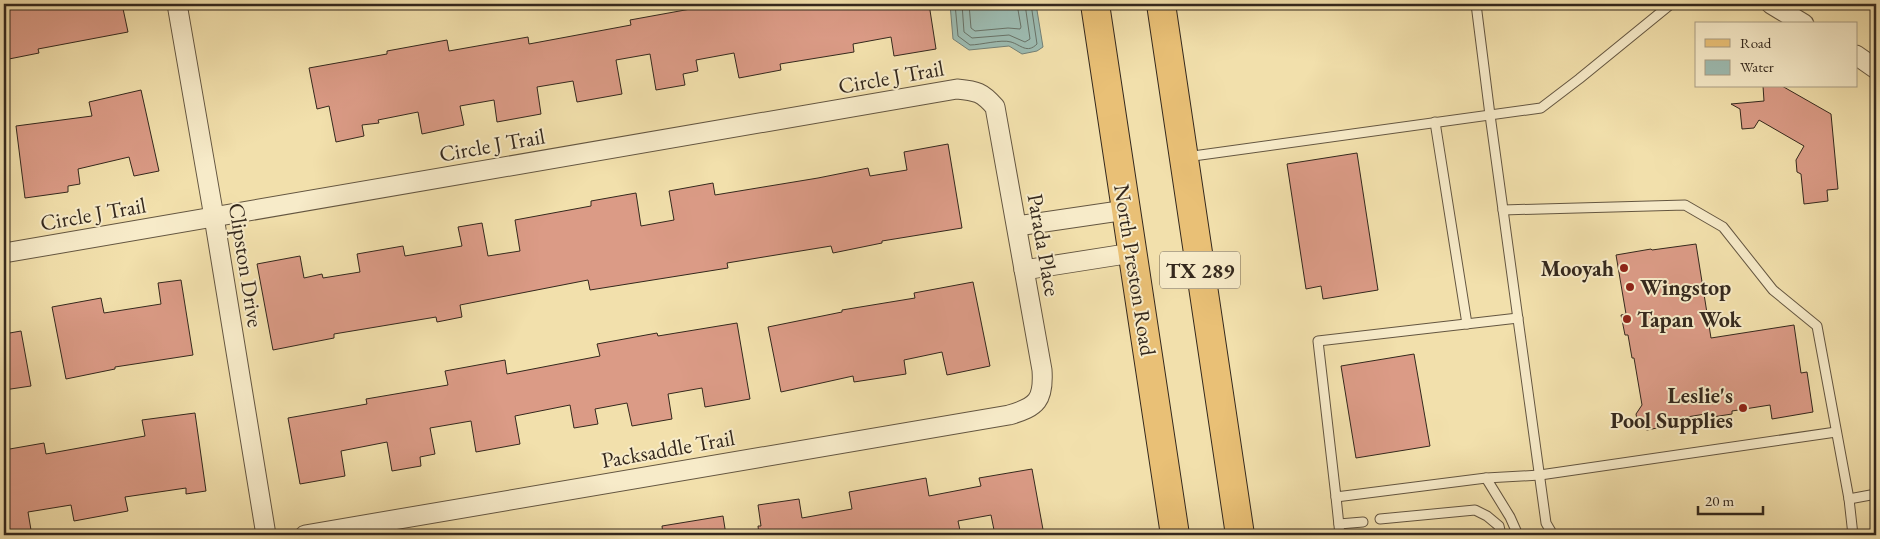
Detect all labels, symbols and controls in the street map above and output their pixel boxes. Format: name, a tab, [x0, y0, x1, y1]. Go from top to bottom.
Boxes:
legend	[1695, 22, 1858, 88]
text: Road	[1740, 33, 1772, 52]
street label: Circle J Trail	[836, 53, 946, 101]
text: Water	[1740, 57, 1774, 76]
street label: Circle J Trail	[437, 121, 547, 169]
street label: North Preston Road	[1107, 182, 1163, 359]
street label: Circle J Trail	[38, 190, 148, 238]
street label: Parada Place	[1021, 191, 1067, 299]
street label: Clipston Drive	[222, 201, 270, 330]
road number: TX 289	[1160, 252, 1240, 288]
place label: Mooyah	[1540, 254, 1614, 283]
marker: Mooyah	[1618, 262, 1630, 274]
place label: Wingstop	[1640, 273, 1731, 302]
marker: Wingstop	[1624, 281, 1636, 293]
place label: Tapan Wok	[1637, 305, 1743, 334]
marker: Tapan Wok	[1621, 313, 1633, 325]
place label: Leslie's Pool Supplies	[1610, 381, 1733, 435]
marker: Leslie's Pool Supplies	[1737, 402, 1749, 414]
street label: Packsaddle Trail	[599, 423, 737, 475]
scale bar	[1698, 484, 1762, 516]
text: 20 m	[1705, 491, 1734, 510]

